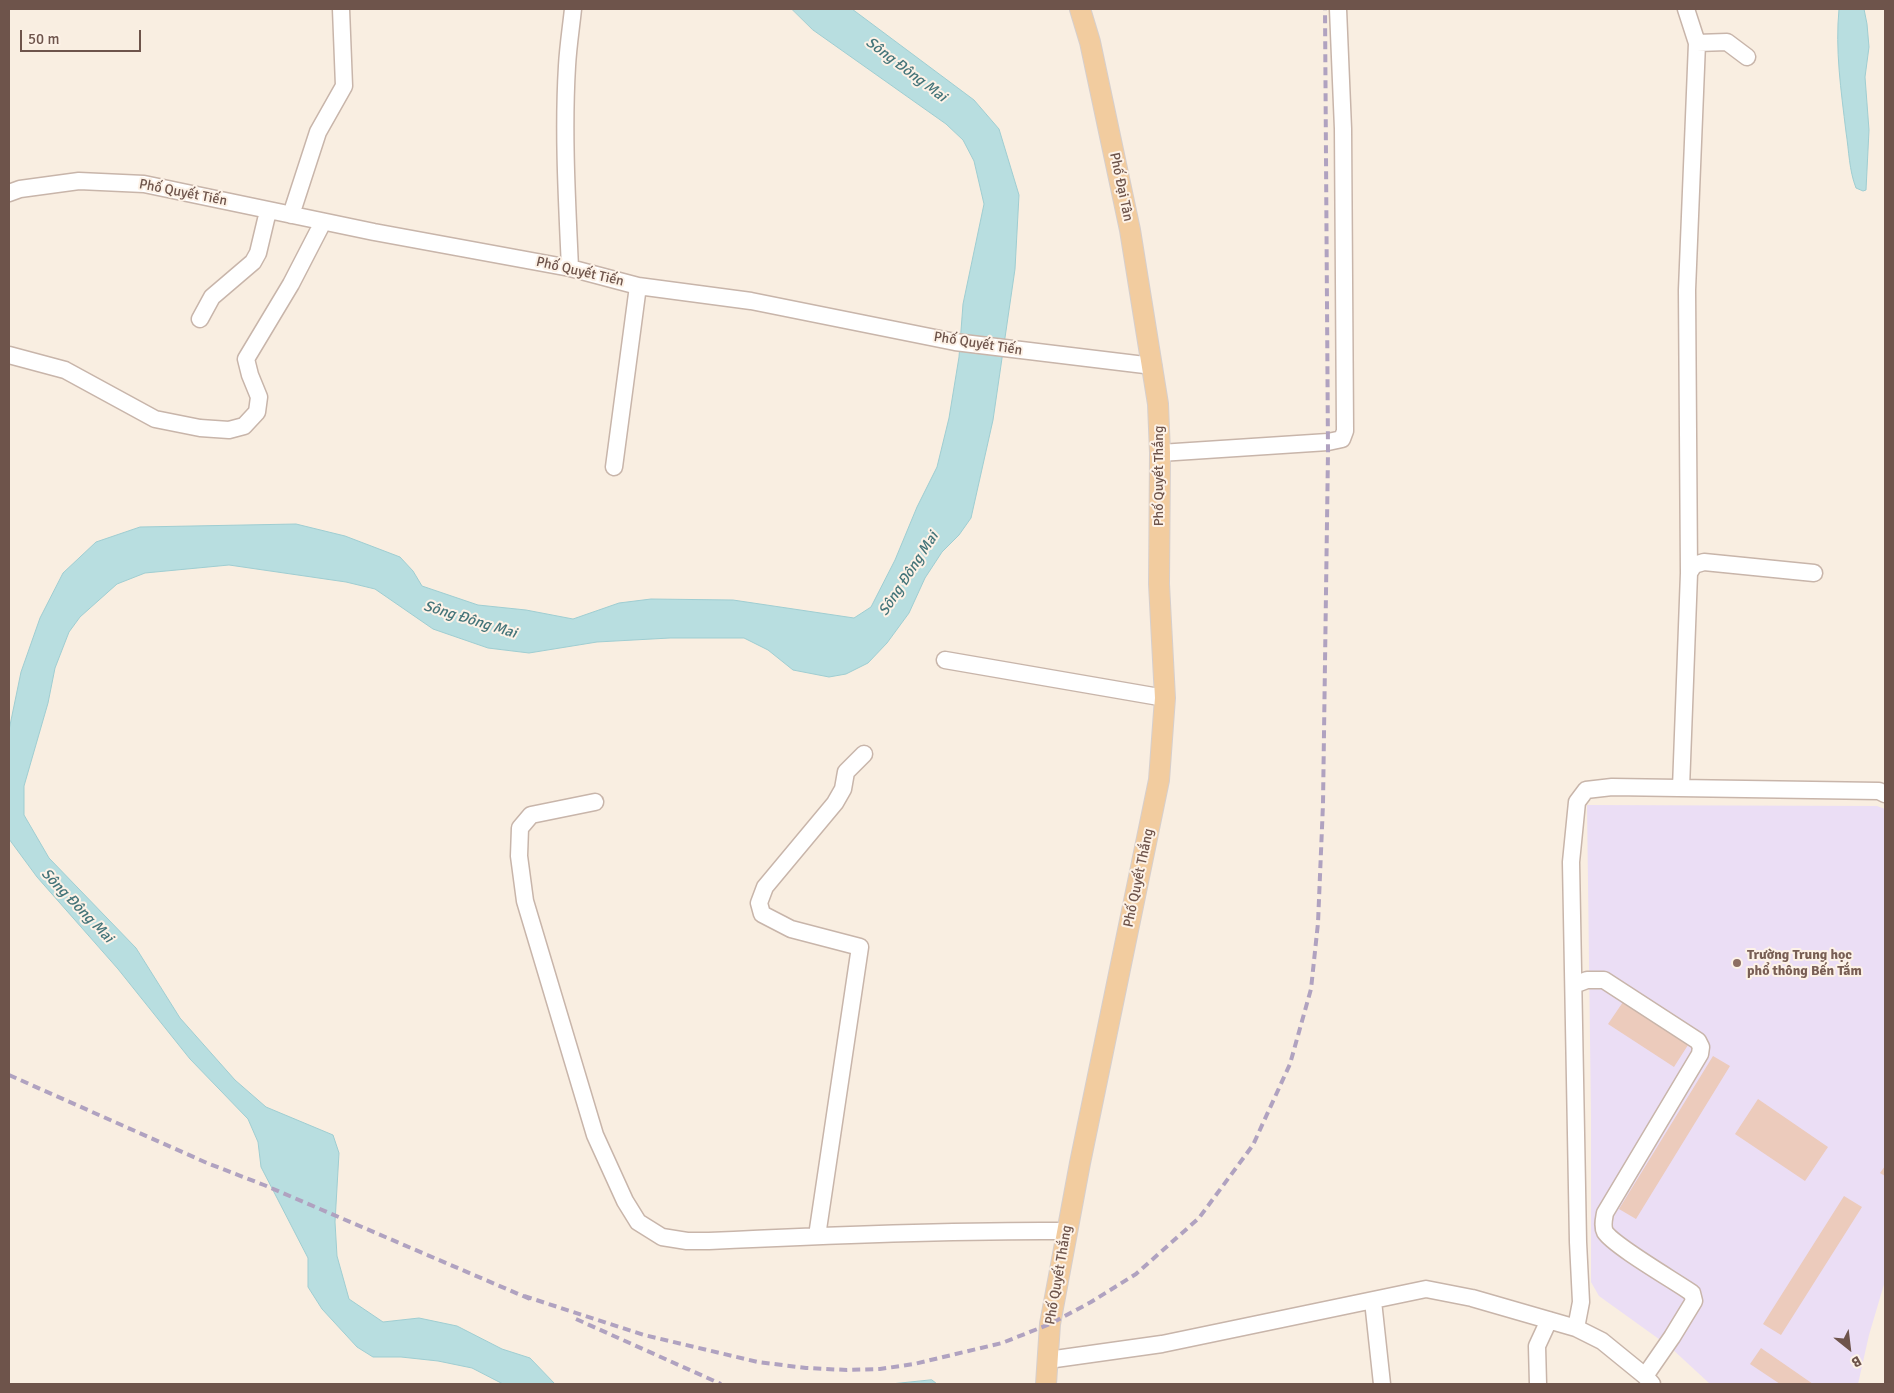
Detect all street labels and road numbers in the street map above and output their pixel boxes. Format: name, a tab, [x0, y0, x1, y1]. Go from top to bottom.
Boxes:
street label: Phố Đại Tân	[1106, 151, 1136, 223]
street label: Phố Quyết Tiến	[138, 176, 228, 210]
street label: Phố Quyết Tiến	[535, 254, 625, 290]
street label: Phố Quyết Tiến	[933, 329, 1023, 359]
street label: Phố Quyết Thắng	[1151, 426, 1167, 526]
street label: Phố Quyết Thắng	[1120, 827, 1158, 929]
street label: Phố Quyết Thắng	[1042, 1224, 1076, 1326]

